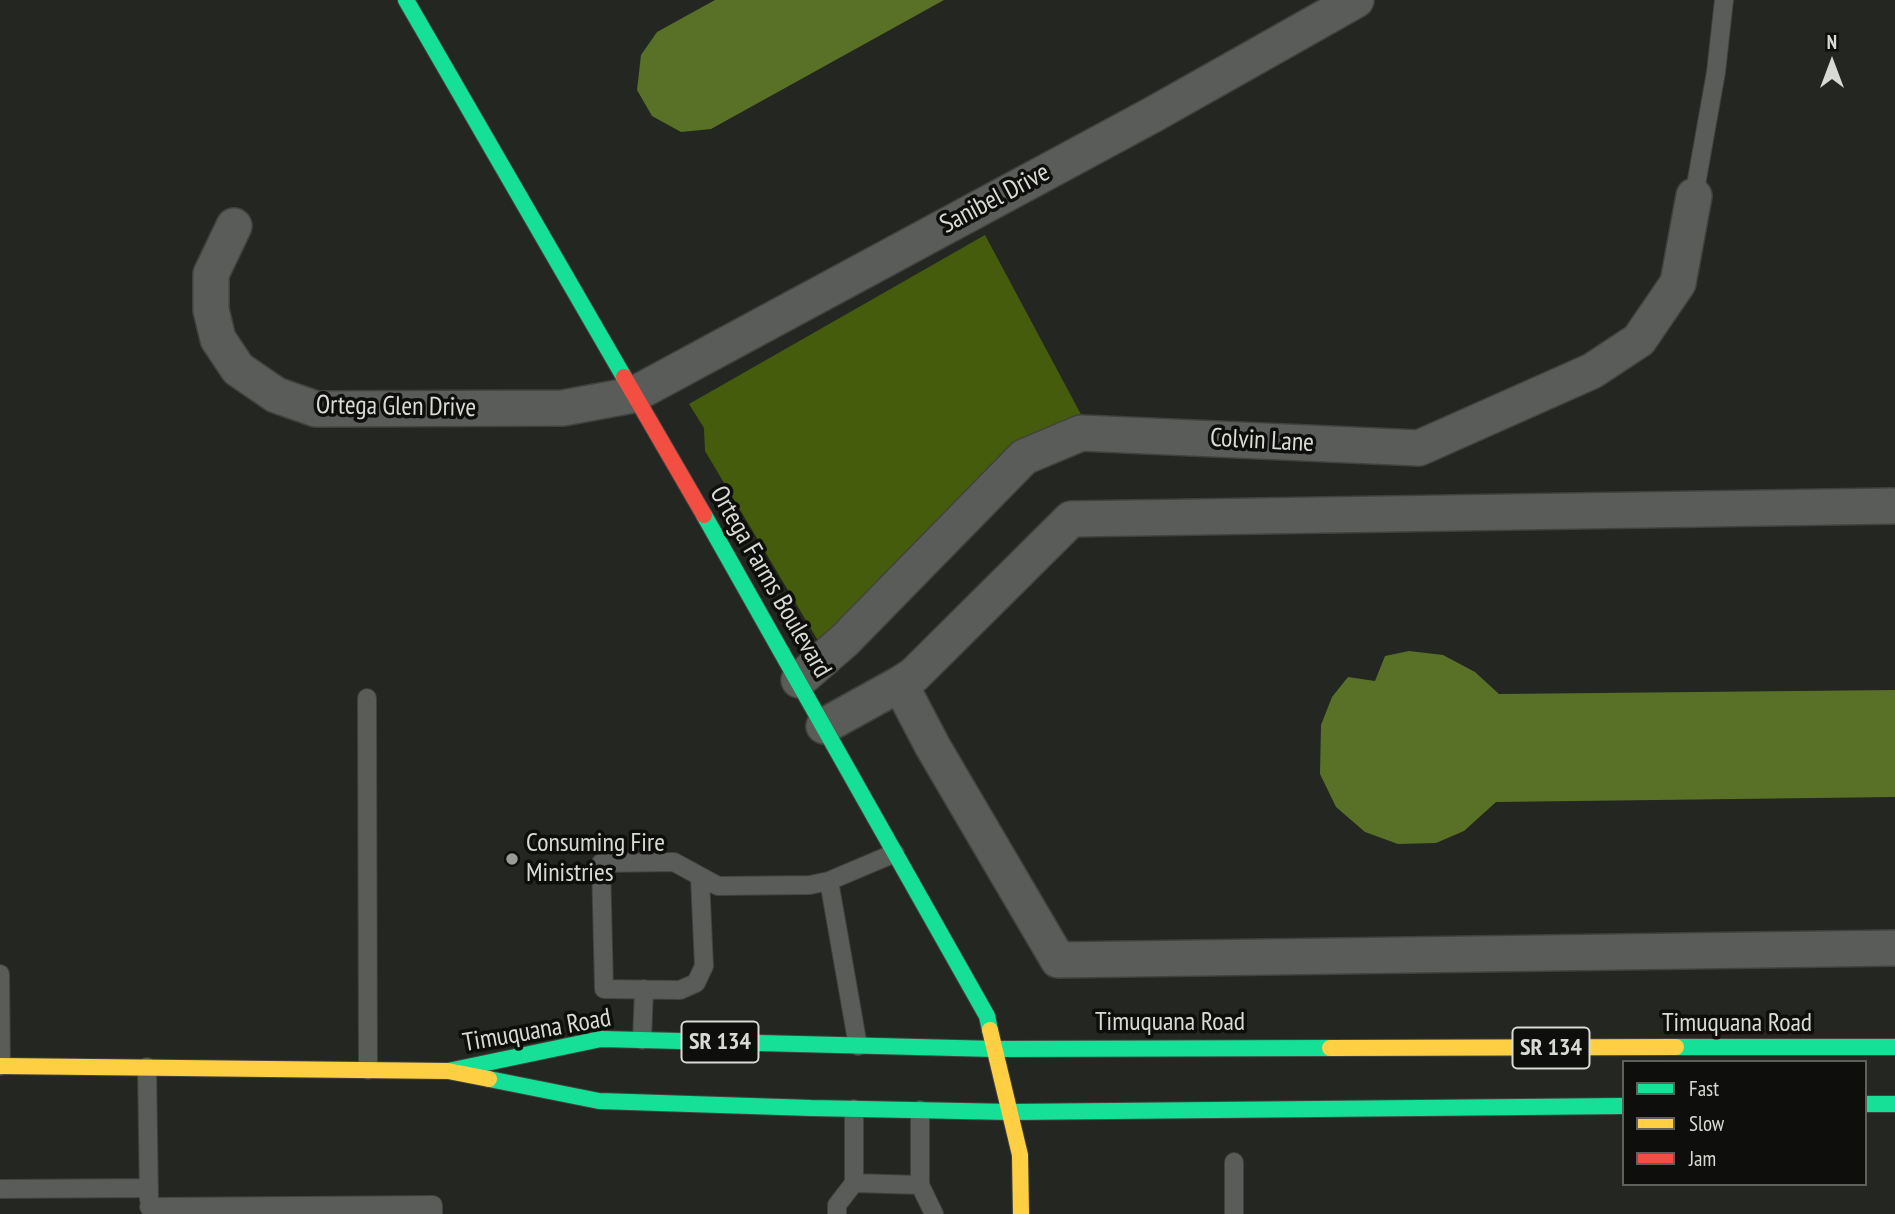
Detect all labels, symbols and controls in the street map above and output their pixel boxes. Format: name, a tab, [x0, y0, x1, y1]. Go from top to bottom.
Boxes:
north arrow	[1797, 28, 1867, 98]
text: N	[1827, 30, 1837, 54]
street label: Sanibel Drive	[935, 157, 1055, 241]
street label: Ortega Glen Drive	[316, 390, 476, 424]
street label: Colvin Lane	[1209, 423, 1315, 459]
street label: Ortega Farms Boulevard	[702, 481, 838, 683]
place label: Consuming Fire Ministries	[526, 828, 665, 890]
marker: Consuming Fire Ministries	[504, 851, 520, 867]
street label: Timuquana Road	[460, 1003, 614, 1059]
street label: Timuquana Road	[1095, 1007, 1245, 1039]
street label: Timuquana Road	[1662, 1008, 1812, 1040]
road number: SR 134	[682, 1022, 758, 1062]
road number: SR 134	[1512, 1028, 1590, 1068]
legend	[1622, 1060, 1867, 1186]
text: Fast	[1689, 1075, 1719, 1102]
text: Slow	[1689, 1110, 1724, 1137]
text: Jam	[1689, 1145, 1716, 1172]

